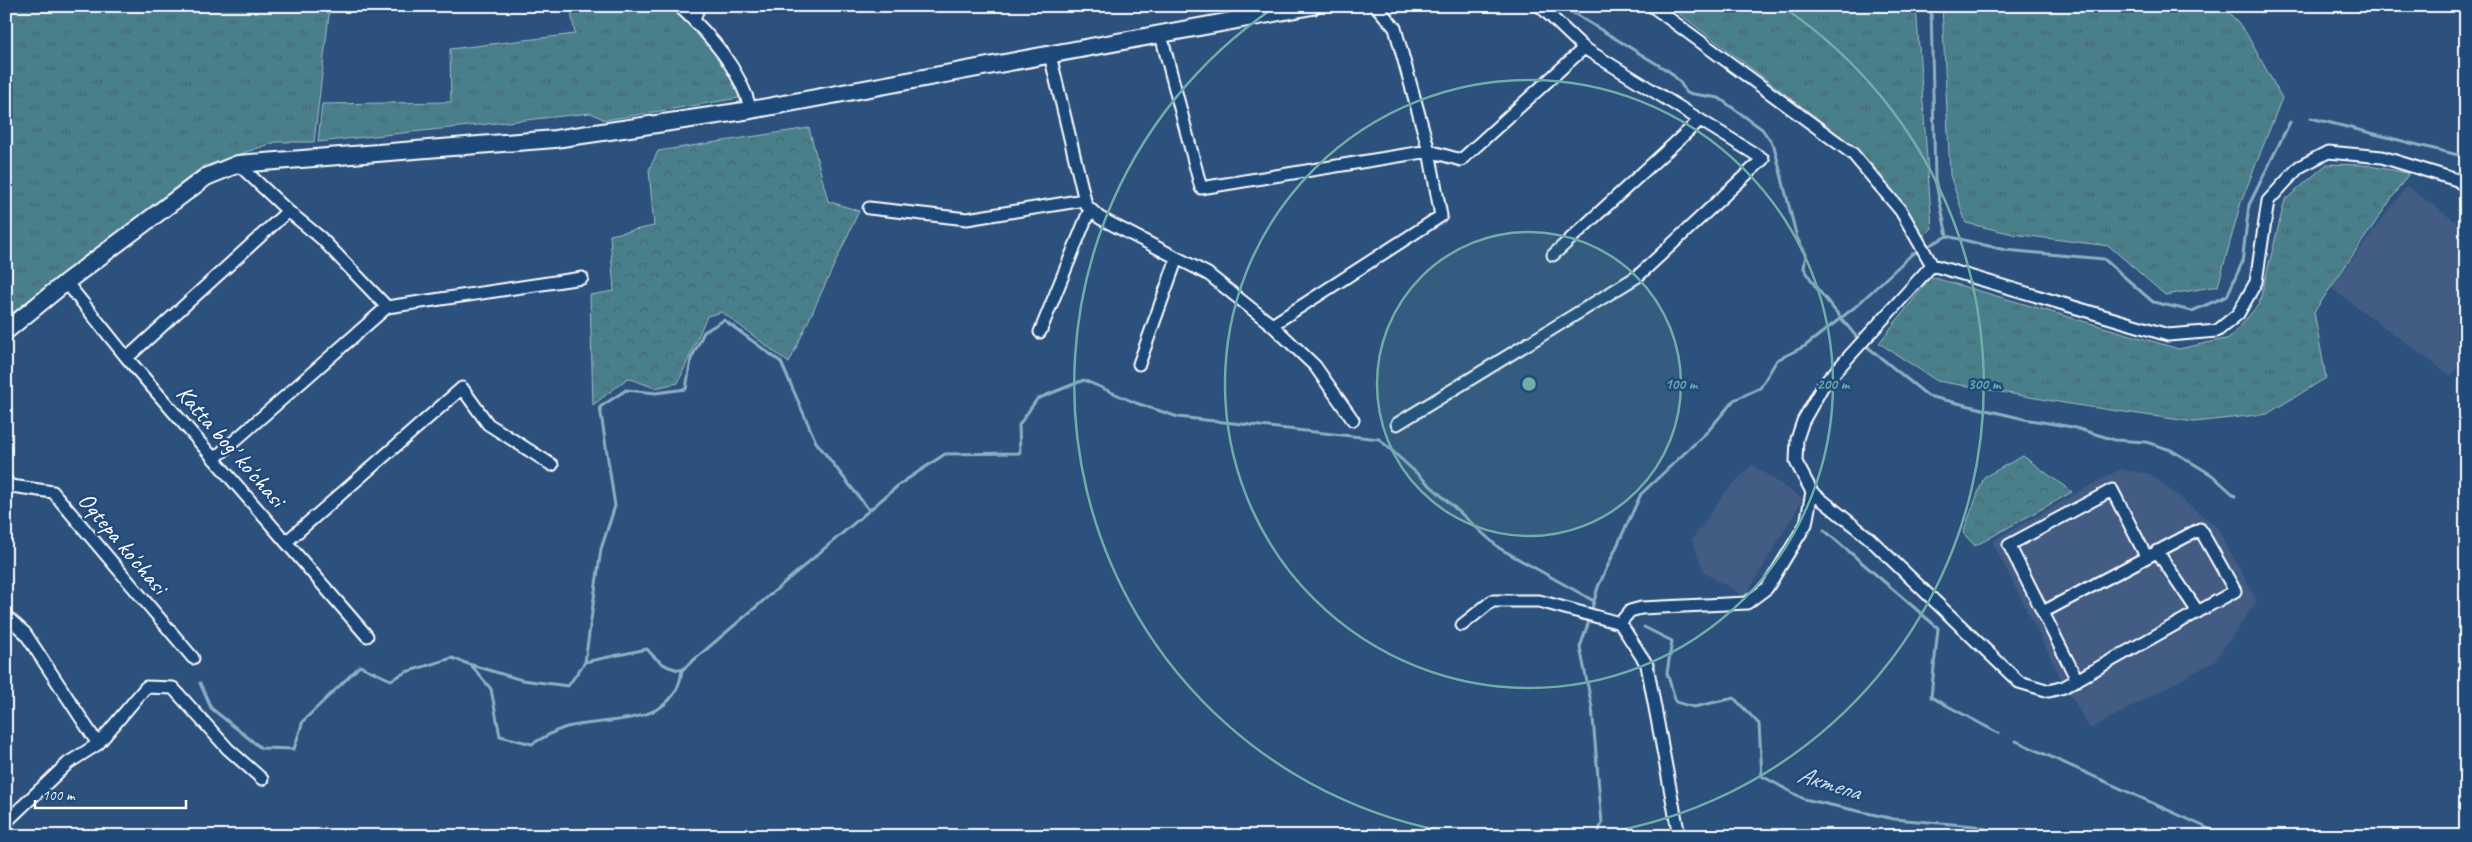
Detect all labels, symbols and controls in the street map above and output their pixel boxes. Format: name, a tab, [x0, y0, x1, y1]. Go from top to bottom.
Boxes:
centre of rings	[1520, 375, 1538, 393]
text: 100 m	[1665, 375, 1699, 394]
text: 200 m	[1817, 375, 1851, 394]
text: 300 m	[1968, 375, 2002, 394]
street label: Katta bog' ko'chasi	[170, 379, 294, 515]
street label: Oqtepa ko'chasi	[72, 486, 176, 602]
water label: Актепа	[1794, 758, 1866, 808]
scale bar	[35, 777, 186, 809]
text: 100 m	[42, 786, 76, 805]

